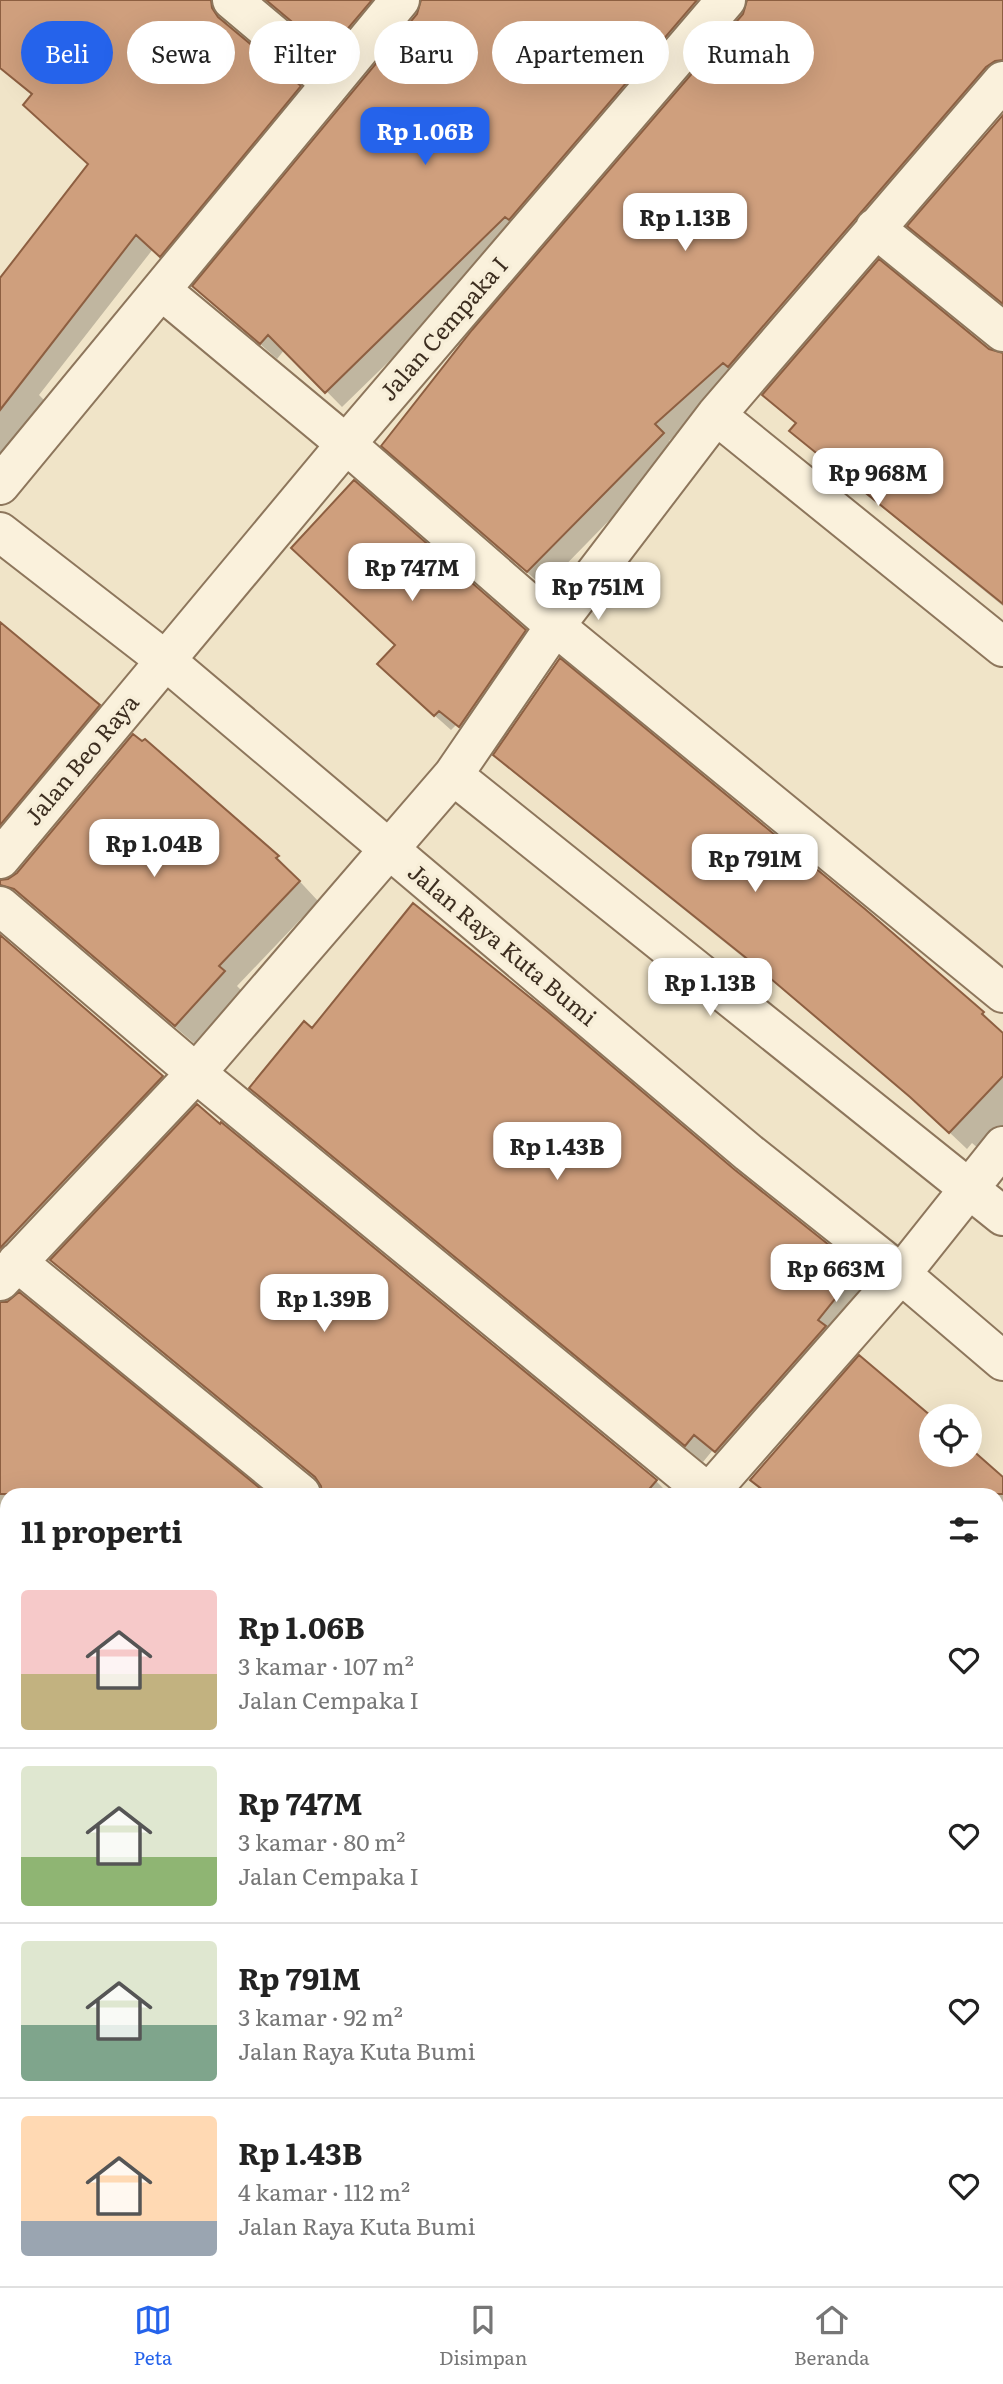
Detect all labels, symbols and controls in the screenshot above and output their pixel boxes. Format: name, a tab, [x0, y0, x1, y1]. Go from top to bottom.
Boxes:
chip: Beli	[21, 21, 113, 84]
chip: Sewa	[127, 21, 235, 84]
chip: Filter	[249, 21, 360, 84]
chip: Baru	[374, 21, 478, 84]
chip: Apartemen	[492, 21, 669, 84]
chip: Rumah	[683, 21, 814, 84]
pin: Rp 1.06B	[353, 108, 497, 167]
text: Rp 1.06B	[376, 113, 474, 147]
pin: Rp 1.13B	[613, 194, 757, 253]
text: Rp 1.13B	[639, 199, 731, 233]
street label: Jalan Cempaka I	[370, 248, 515, 407]
pin: Rp 968M	[813, 448, 943, 508]
text: Rp 968M	[828, 454, 928, 488]
pin: Rp 747M	[347, 544, 477, 603]
text: Rp 747M	[364, 549, 460, 583]
pin: Rp 751M	[533, 562, 663, 622]
text: Rp 751M	[551, 568, 645, 602]
street label: Jalan Beo Raya	[15, 685, 146, 832]
pin: Rp 1.04B	[82, 820, 226, 879]
text: Rp 1.04B	[105, 825, 203, 859]
pin: Rp 791M	[690, 834, 820, 894]
text: Rp 791M	[708, 840, 802, 874]
street label: Jalan Raya Kuta Bumi	[401, 854, 605, 1033]
pin: Rp 1.13B	[638, 958, 782, 1018]
text: Rp 1.13B	[664, 964, 756, 998]
pin: Rp 1.43B	[485, 1122, 629, 1182]
text: Rp 1.43B	[509, 1128, 605, 1162]
pin: Rp 663M	[771, 1244, 901, 1304]
text: Rp 663M	[787, 1250, 885, 1284]
pin: Rp 1.39B	[252, 1274, 396, 1334]
text: Rp 1.39B	[276, 1280, 372, 1314]
map controls	[919, 1404, 982, 1467]
button: locate	[919, 1404, 982, 1467]
text: 11 properti	[21, 1508, 183, 1552]
icon: filters	[945, 1511, 983, 1549]
text: Rp 1.06B	[238, 1604, 365, 1648]
icon: home	[77, 1618, 161, 1702]
icon: heart	[945, 1641, 983, 1679]
text: 3 kamar · 107 m²	[238, 1648, 414, 1682]
text: Jalan Cempaka I	[238, 1682, 419, 1716]
text: Rp 747M	[238, 1780, 363, 1824]
icon: home	[77, 1794, 161, 1878]
icon: heart	[945, 1817, 983, 1855]
text: 3 kamar · 80 m²	[238, 1824, 405, 1858]
text: Jalan Cempaka I	[238, 1858, 419, 1892]
text: Rp 791M	[238, 1955, 361, 1999]
icon: home	[77, 1969, 161, 2053]
icon: heart	[945, 1992, 983, 2030]
text: 3 kamar · 92 m²	[238, 1999, 403, 2033]
text: Jalan Raya Kuta Bumi	[238, 2033, 475, 2067]
text: Rp 1.43B	[238, 2130, 363, 2174]
icon: home	[77, 2144, 161, 2228]
icon: heart	[945, 2167, 983, 2205]
text: 4 kamar · 112 m²	[238, 2174, 410, 2208]
text: Jalan Raya Kuta Bumi	[238, 2208, 475, 2242]
tab: Peta	[133, 2301, 172, 2371]
tab: Disimpan	[439, 2301, 527, 2371]
tab: Beranda	[794, 2301, 870, 2371]

